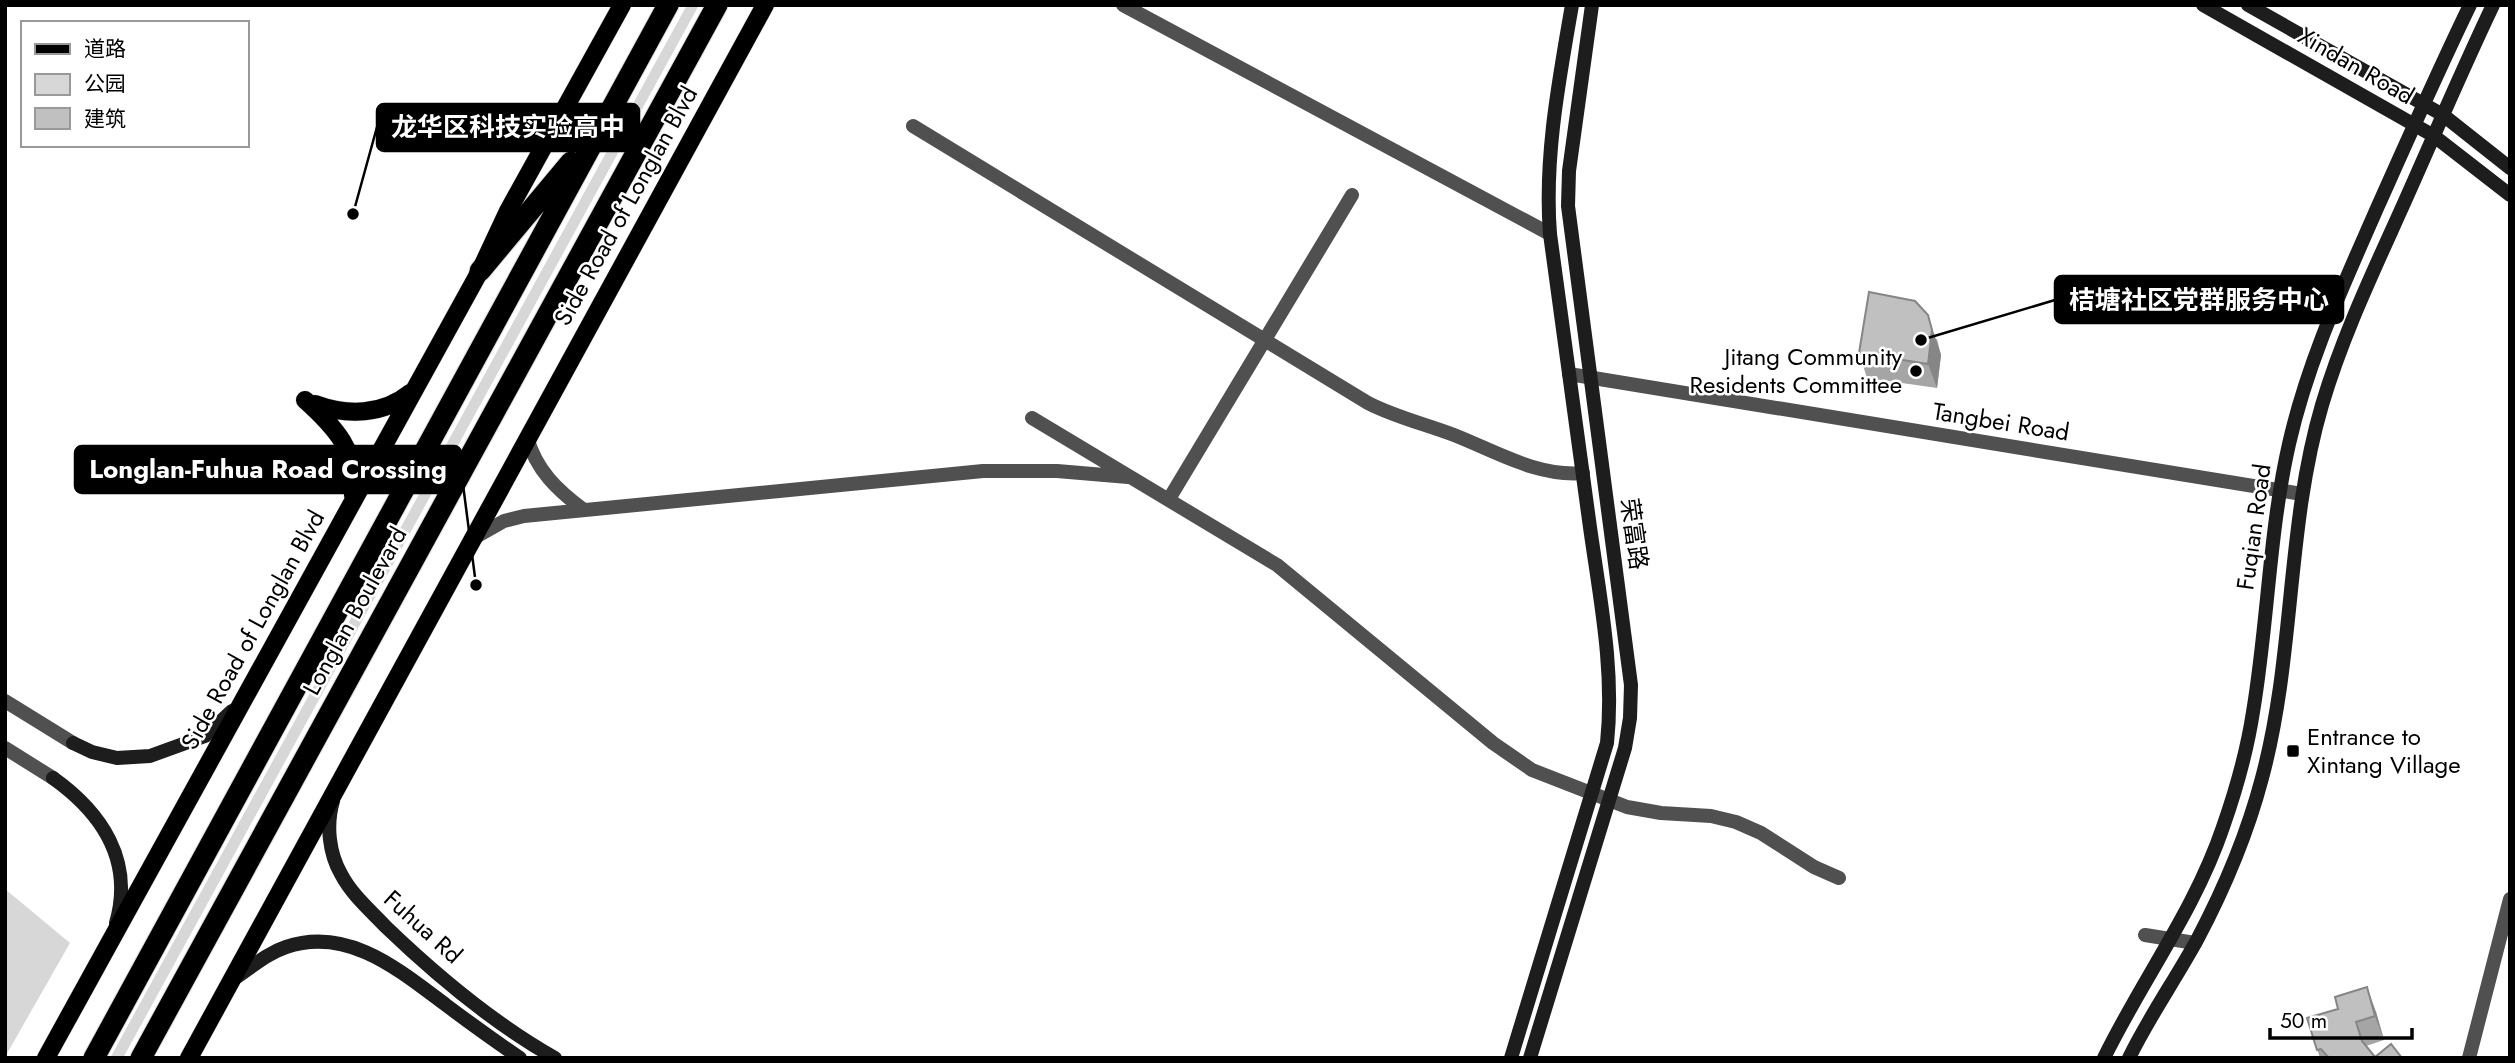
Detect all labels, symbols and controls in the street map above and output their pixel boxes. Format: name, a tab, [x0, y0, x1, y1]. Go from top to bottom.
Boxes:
street label: Xindan Road	[2292, 18, 2421, 113]
legend	[21, 21, 248, 147]
text: 道路	[84, 34, 126, 64]
text: 公园	[84, 69, 126, 99]
street label: Side Road of Longlan Blvd	[545, 80, 706, 332]
text: 建筑	[84, 104, 126, 134]
callout: 龙华区科技实验高中	[377, 104, 639, 151]
text: 龙华区科技实验高中	[391, 108, 625, 146]
callout: 桔塘社区党群服务中心	[2055, 276, 2343, 323]
text: 桔塘社区党群服务中心	[2069, 281, 2329, 319]
place label: Jitang Community Residents Committee	[1690, 339, 1902, 402]
marker: Jitang Community Residents Committee	[1908, 363, 1924, 379]
street label: Tangbei Road	[1930, 393, 2072, 450]
callout: Longlan-Fuhua Road Crossing	[75, 446, 461, 493]
text: Longlan-Fuhua Road Crossing	[89, 450, 447, 488]
street label: Fuqian Road	[2227, 462, 2280, 592]
street label: 荣富路	[1612, 496, 1657, 572]
street label: Side Road of Longlan Blvd	[172, 504, 333, 756]
street label: Longlan Boulevard	[294, 520, 415, 701]
place label: Entrance to Xintang Village	[2307, 719, 2461, 782]
marker: Entrance to Xintang Village	[2285, 743, 2301, 759]
street label: Fuhua Rd	[376, 882, 470, 971]
scale bar	[2270, 996, 2412, 1040]
text: 50 m	[2280, 1006, 2327, 1036]

